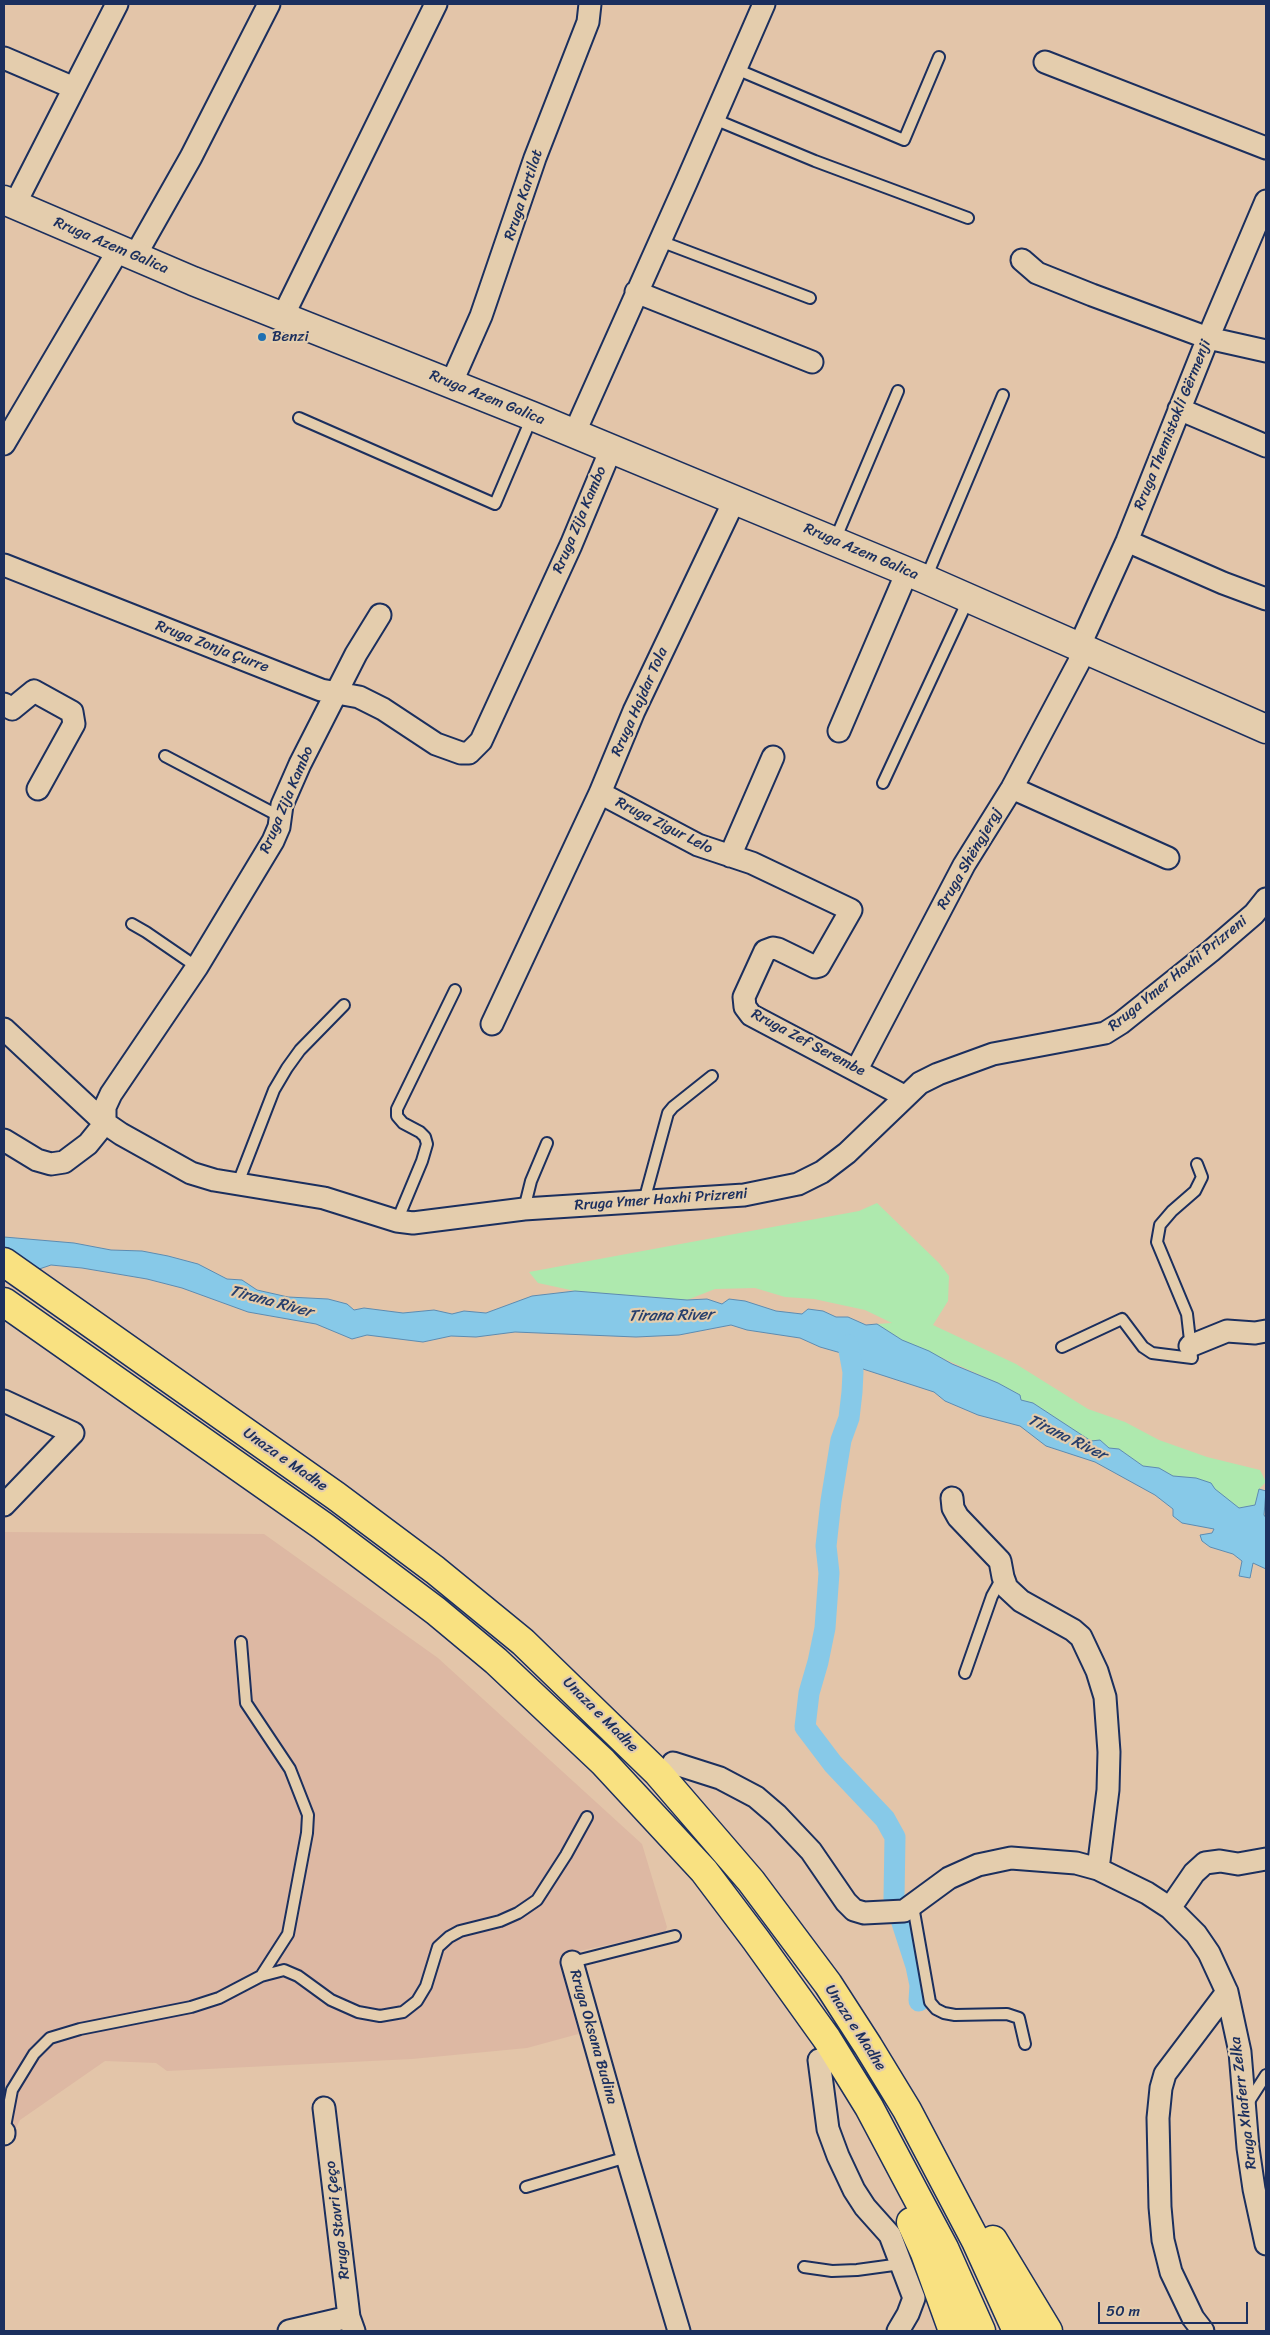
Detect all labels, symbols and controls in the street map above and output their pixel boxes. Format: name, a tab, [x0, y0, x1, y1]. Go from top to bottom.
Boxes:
street label: Rruga Kartilat	[501, 147, 547, 243]
street label: Rruga Azem Galica	[51, 214, 171, 278]
place label: Benzi	[272, 328, 309, 346]
marker: Benzi	[256, 331, 268, 343]
street label: Rruga Themistokli Gërmenji	[1131, 337, 1215, 513]
street label: Rruga Azem Galica	[427, 367, 547, 429]
street label: Rruga Zija Kambo	[549, 464, 611, 576]
street label: Rruga Azem Galica	[801, 520, 921, 584]
street label: Rruga Zonja Çurre	[153, 617, 271, 677]
street label: Rruga Hajdar Tola	[608, 645, 672, 759]
street label: Rruga Zija Kambo	[256, 744, 318, 856]
street label: Rruga Zigur Lelo	[612, 794, 716, 858]
street label: Rruga Shëngjergj	[934, 805, 1006, 913]
street label: Rruga Ymer Haxhi Prizreni	[1105, 912, 1251, 1036]
street label: Rruga Zef Serembe	[748, 1005, 868, 1081]
street label: Rruga Ymer Haxhi Prizreni	[574, 1185, 748, 1215]
water label: Tirana River	[227, 1282, 315, 1322]
water label: Tirana River	[628, 1306, 714, 1326]
water label: Tirana River	[1025, 1411, 1109, 1465]
street label: Unaza e Madhe	[239, 1424, 331, 1496]
street label: Unaza e Madhe	[559, 1674, 641, 1756]
street label: Rruga Oksana Budina	[565, 1968, 621, 2106]
street label: Unaza e Madhe	[821, 1982, 889, 2074]
street label: Rruga Xhaferr Zelka	[1227, 2036, 1261, 2170]
street label: Rruga Stavri Çeço	[322, 2160, 354, 2280]
scale bar	[1100, 2292, 1250, 2324]
text: 50 m	[1106, 2298, 1140, 2324]

